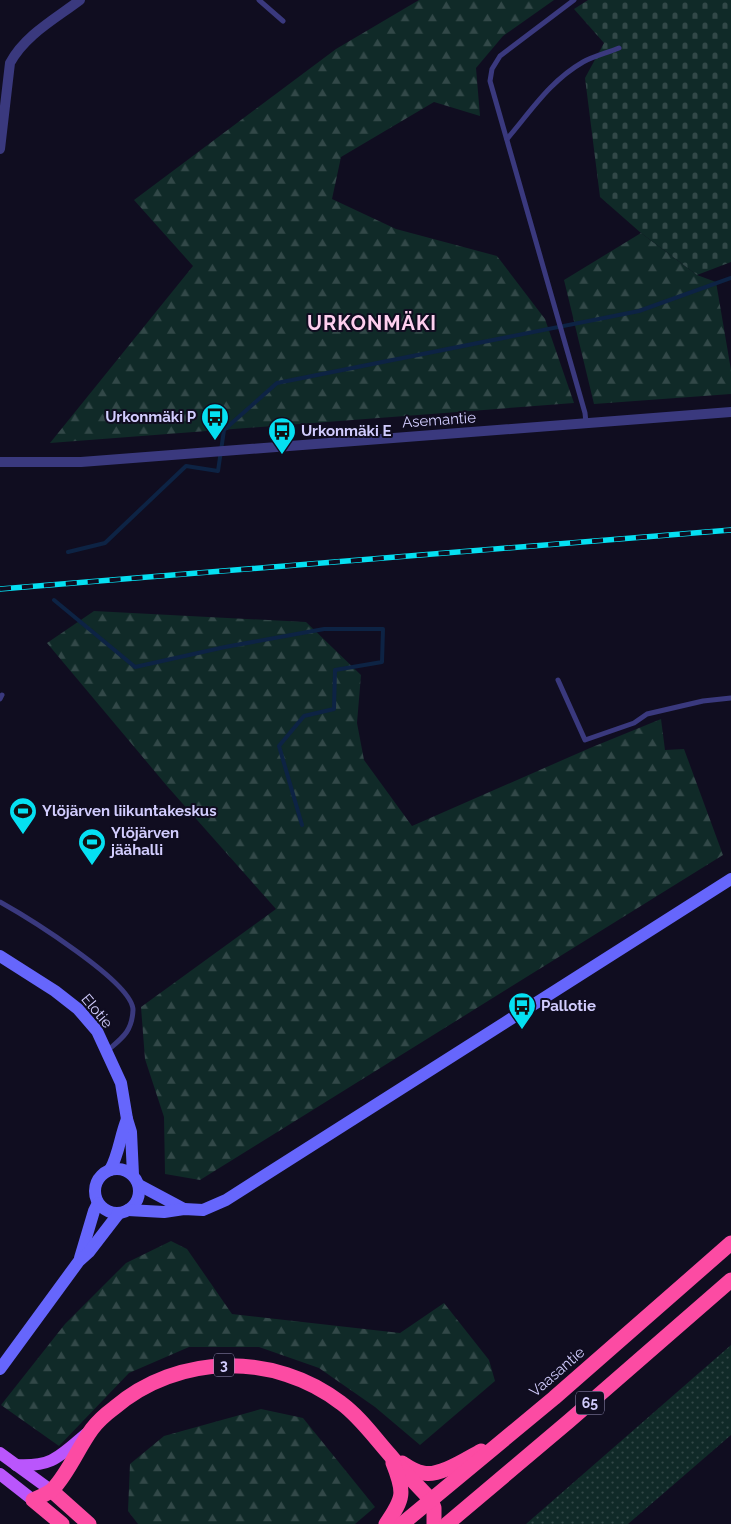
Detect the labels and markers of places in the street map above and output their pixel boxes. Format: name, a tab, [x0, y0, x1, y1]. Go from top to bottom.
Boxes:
bus stop icon: Urkonmäki P	[200, 402, 230, 441]
place label: Urkonmäki P	[105, 408, 197, 426]
bus stop icon: Urkonmäki E	[267, 416, 297, 455]
place label: Urkonmäki E	[301, 422, 391, 440]
sports icon: Ylöjärven liikuntakeskus	[8, 796, 38, 835]
place label: Ylöjärven liikuntakeskus	[42, 802, 217, 820]
place label: Ylöjärven jäähalli	[109, 824, 179, 859]
sports icon: Ylöjärven jäähalli	[77, 827, 107, 866]
bus stop icon: Pallotie	[507, 991, 537, 1030]
place label: Pallotie	[541, 997, 596, 1015]

